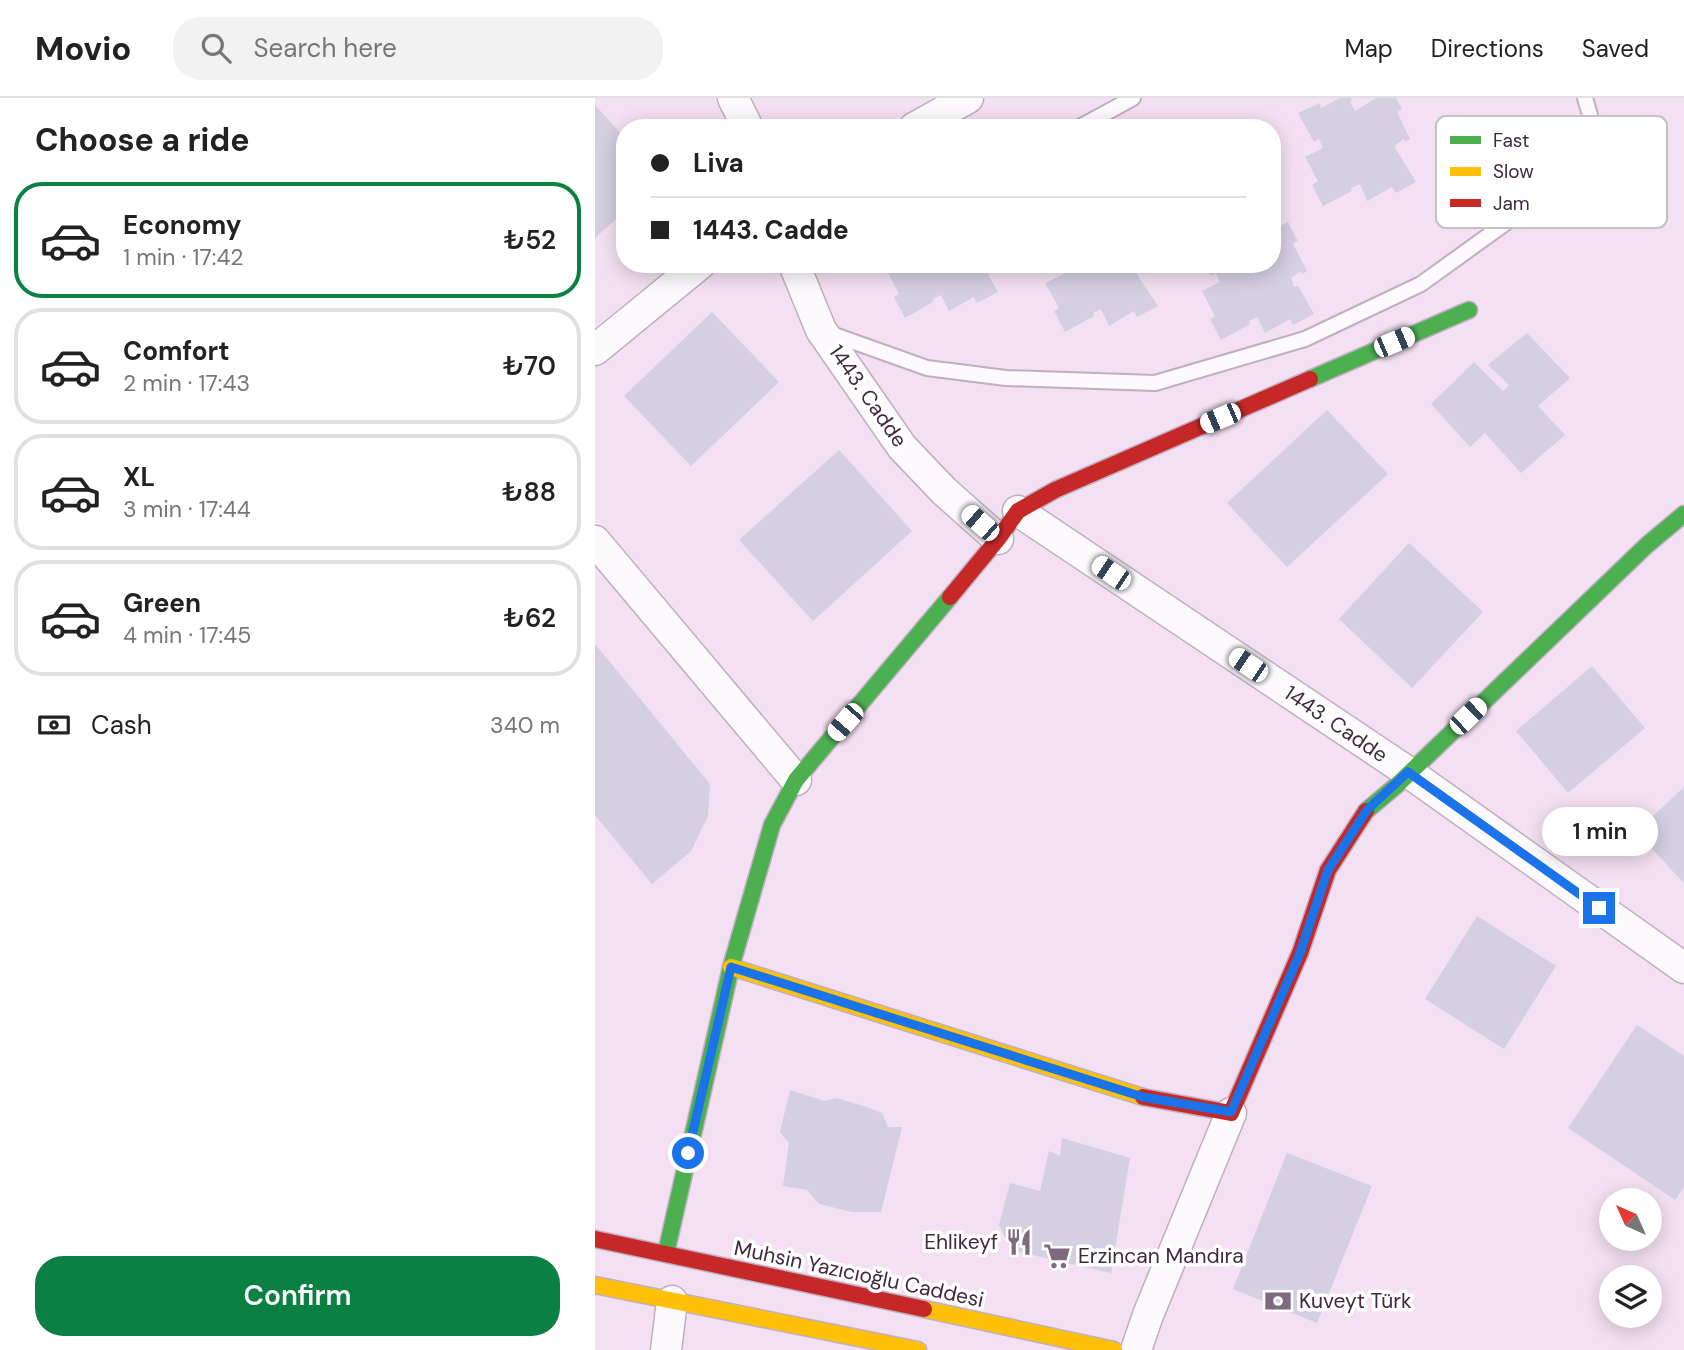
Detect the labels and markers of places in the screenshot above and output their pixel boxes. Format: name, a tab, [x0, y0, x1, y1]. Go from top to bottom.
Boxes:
restaurant icon: Ehlikeyf	[1004, 1227, 1034, 1257]
place label: Ehlikeyf	[924, 1228, 998, 1256]
supermarket icon: Erzincan Mandıra	[1042, 1241, 1072, 1271]
place label: Erzincan Mandıra	[1078, 1242, 1244, 1270]
bank icon: Kuveyt Türk	[1263, 1286, 1293, 1316]
place label: Kuveyt Türk	[1299, 1287, 1412, 1315]

